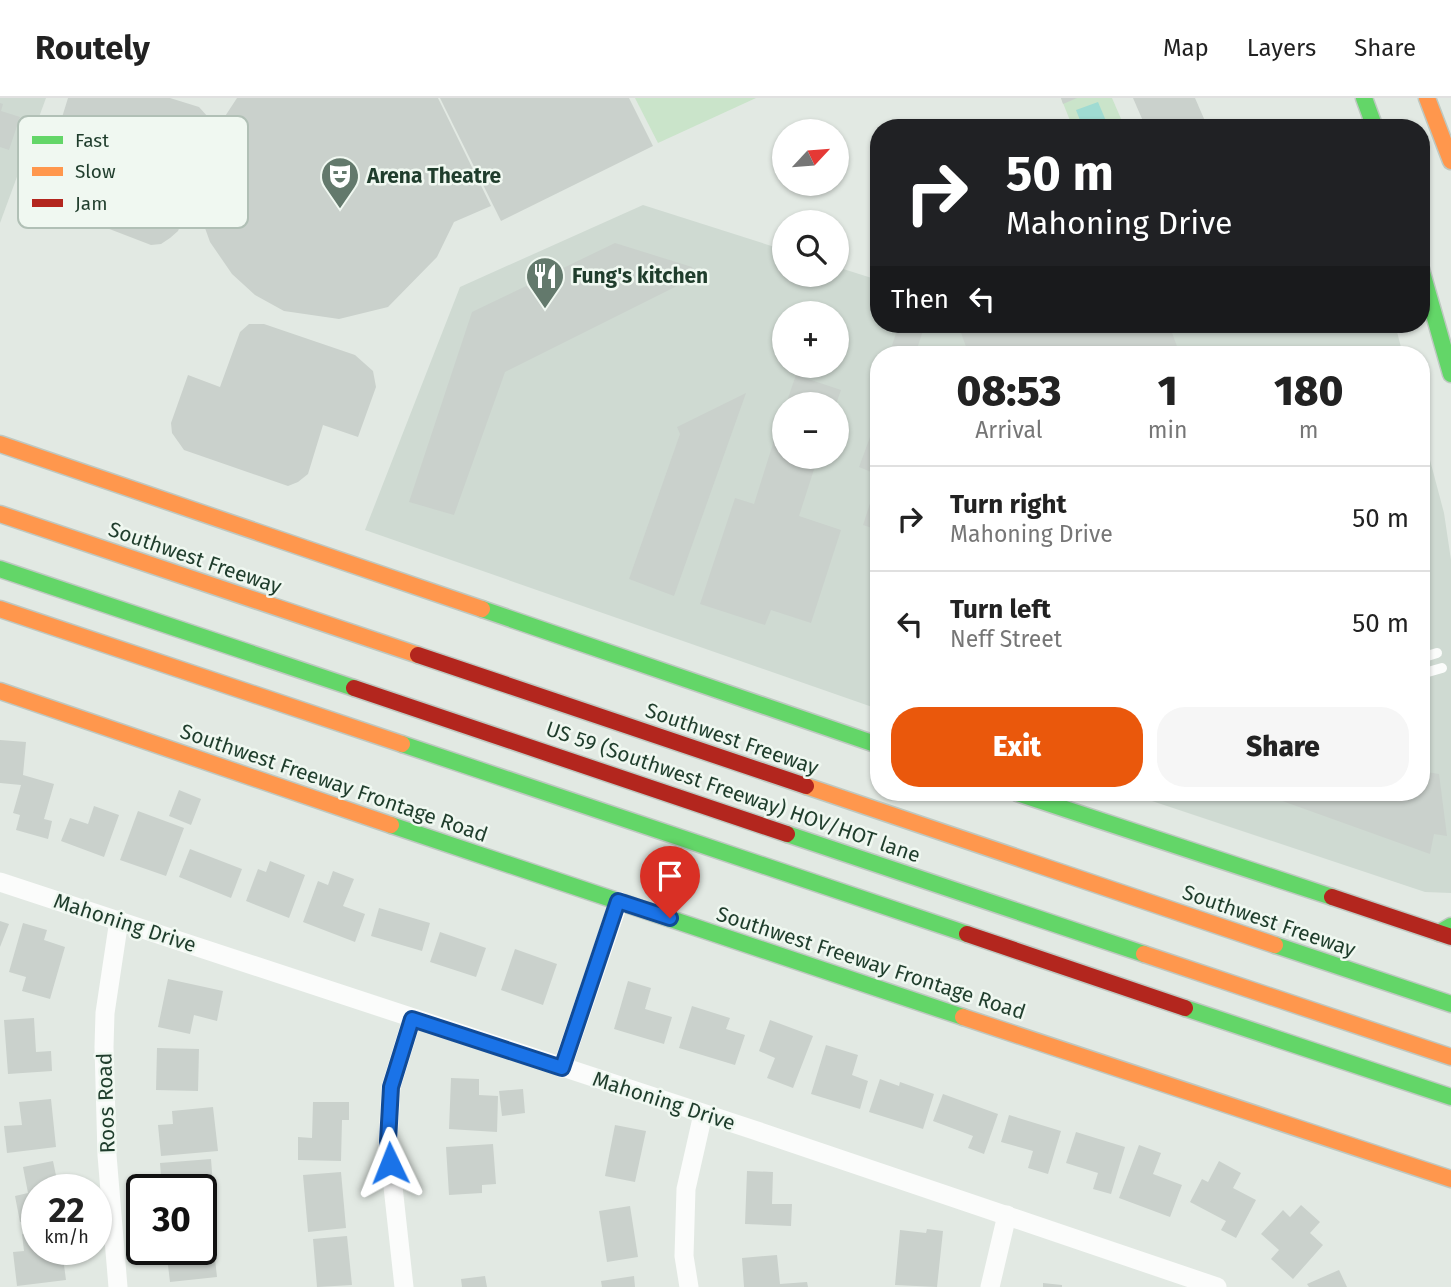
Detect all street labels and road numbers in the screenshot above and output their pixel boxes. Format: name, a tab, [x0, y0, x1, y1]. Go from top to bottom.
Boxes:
street label: Southwest Freeway	[105, 516, 286, 600]
street label: Southwest Freeway	[642, 697, 823, 781]
street label: US 59 (Southwest Freeway) HOV/HOT lane	[542, 715, 924, 869]
street label: Southwest Freeway Frontage Road	[177, 718, 491, 848]
street label: Southwest Freeway	[1179, 879, 1360, 963]
street label: Mahoning Drive	[50, 888, 200, 958]
street label: Southwest Freeway Frontage Road	[713, 901, 1029, 1025]
street label: Roos Road	[91, 1052, 121, 1154]
street label: Mahoning Drive	[589, 1066, 739, 1136]

